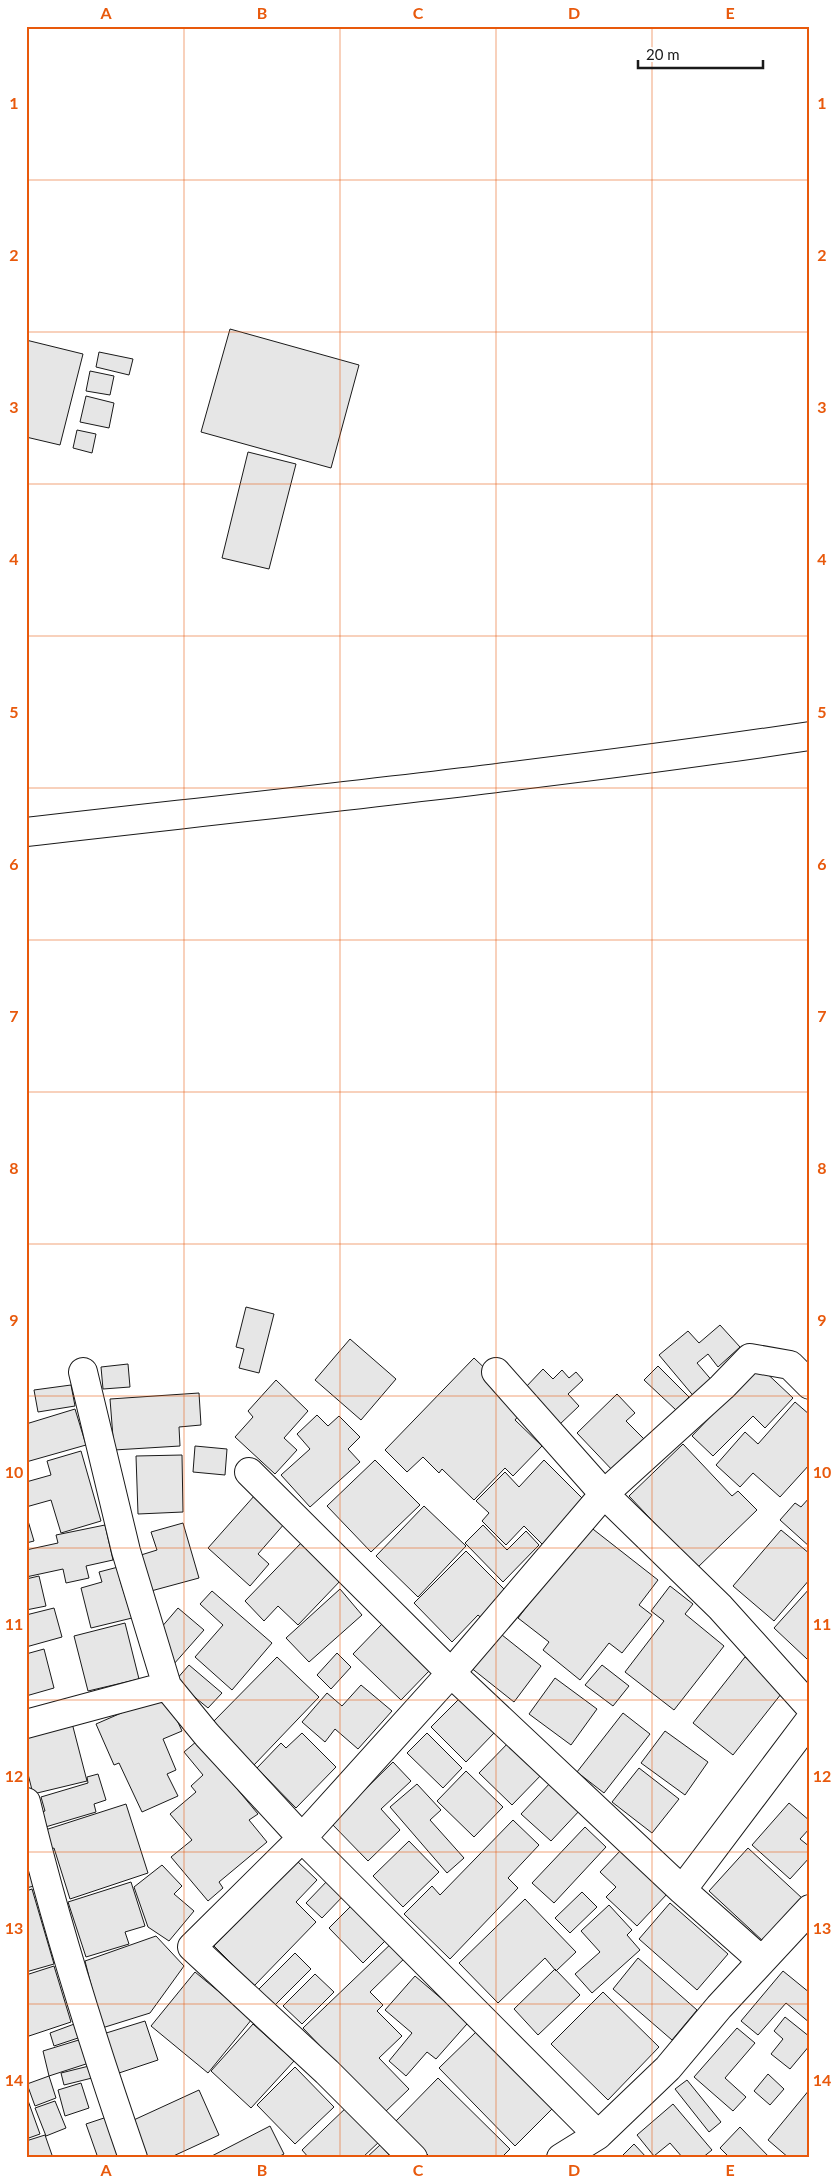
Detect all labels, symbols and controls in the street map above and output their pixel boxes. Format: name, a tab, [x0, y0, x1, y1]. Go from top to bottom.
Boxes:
text: A	[99, 3, 112, 22]
text: B	[257, 3, 267, 22]
text: C	[413, 3, 424, 22]
text: D	[568, 3, 580, 22]
text: E	[725, 3, 735, 22]
scale bar	[638, 38, 764, 70]
text: 20 m	[646, 45, 680, 63]
text: 1	[9, 93, 19, 112]
text: 1	[817, 93, 827, 112]
text: 2	[9, 245, 19, 264]
text: 2	[817, 245, 827, 264]
text: 3	[9, 397, 19, 416]
text: 3	[817, 397, 827, 416]
text: 4	[9, 549, 19, 568]
text: 4	[817, 549, 827, 568]
text: 5	[9, 702, 19, 721]
text: 5	[817, 702, 827, 721]
text: 6	[9, 854, 19, 873]
text: 6	[817, 854, 827, 873]
text: 7	[9, 1006, 19, 1025]
text: 7	[817, 1006, 827, 1025]
text: 8	[9, 1158, 19, 1177]
text: 8	[817, 1158, 827, 1177]
text: 9	[9, 1310, 19, 1329]
text: 9	[817, 1310, 827, 1329]
text: 10	[5, 1462, 23, 1481]
text: 10	[813, 1462, 831, 1481]
text: 11	[5, 1614, 23, 1633]
text: 11	[813, 1614, 831, 1633]
text: 12	[5, 1766, 23, 1785]
text: 12	[813, 1766, 831, 1785]
text: 13	[5, 1918, 23, 1937]
text: 13	[813, 1918, 831, 1937]
text: 14	[5, 2070, 23, 2089]
text: 14	[813, 2070, 831, 2089]
text: A	[99, 2160, 112, 2179]
text: B	[257, 2160, 267, 2179]
text: C	[413, 2160, 424, 2179]
text: D	[568, 2160, 580, 2179]
text: E	[725, 2160, 735, 2179]

